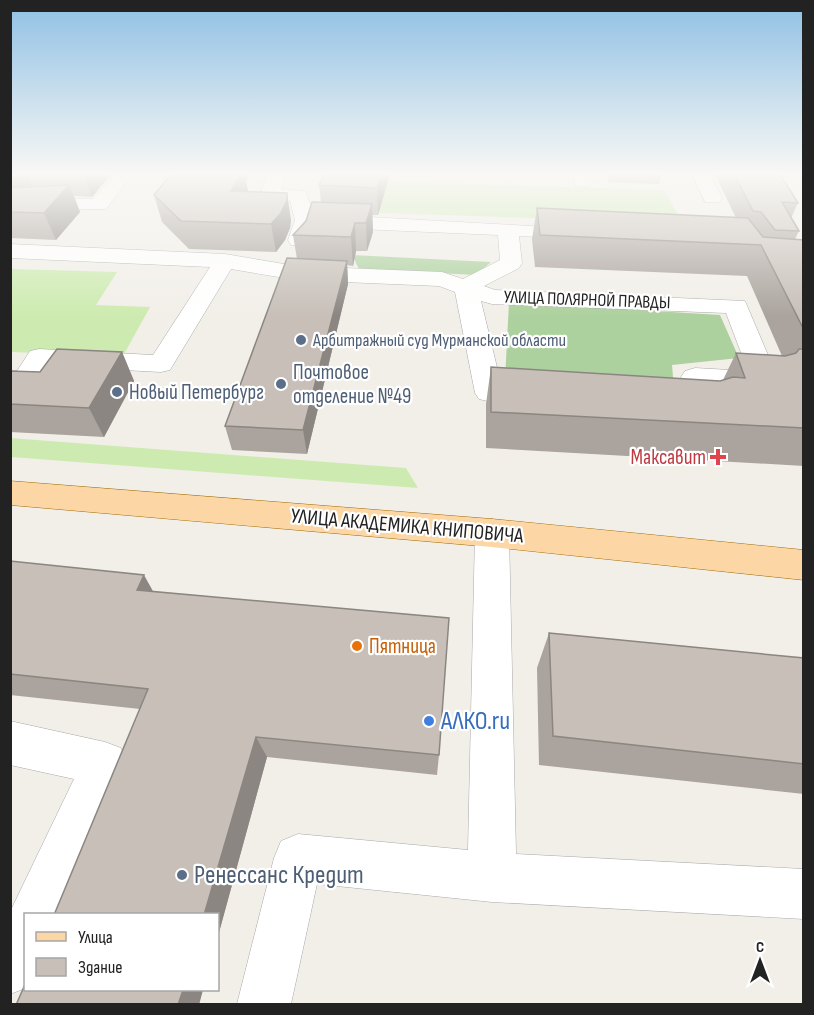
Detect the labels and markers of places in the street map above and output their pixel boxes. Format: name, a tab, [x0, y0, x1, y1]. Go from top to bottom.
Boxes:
place label: Арбитражный суд Мурманской области	[312, 330, 566, 351]
marker: Арбитражный суд Мурманской области	[294, 333, 308, 347]
place label: Почтовое отделение №49	[293, 360, 411, 409]
marker: Почтовое отделение №49	[274, 377, 288, 391]
place label: Новый Петербург	[129, 380, 264, 405]
marker: Новый Петербург	[110, 385, 124, 399]
place label: Максавит	[631, 445, 706, 470]
marker: Максавит	[711, 450, 725, 464]
place label: Пятница	[369, 634, 436, 659]
marker: Пятница	[350, 639, 364, 653]
place label: АЛКО.ru	[440, 706, 510, 737]
marker: АЛКО.ru	[422, 714, 436, 728]
place label: Ренессанс Кредит	[194, 860, 364, 891]
marker: Ренессанс Кредит	[175, 868, 189, 882]

